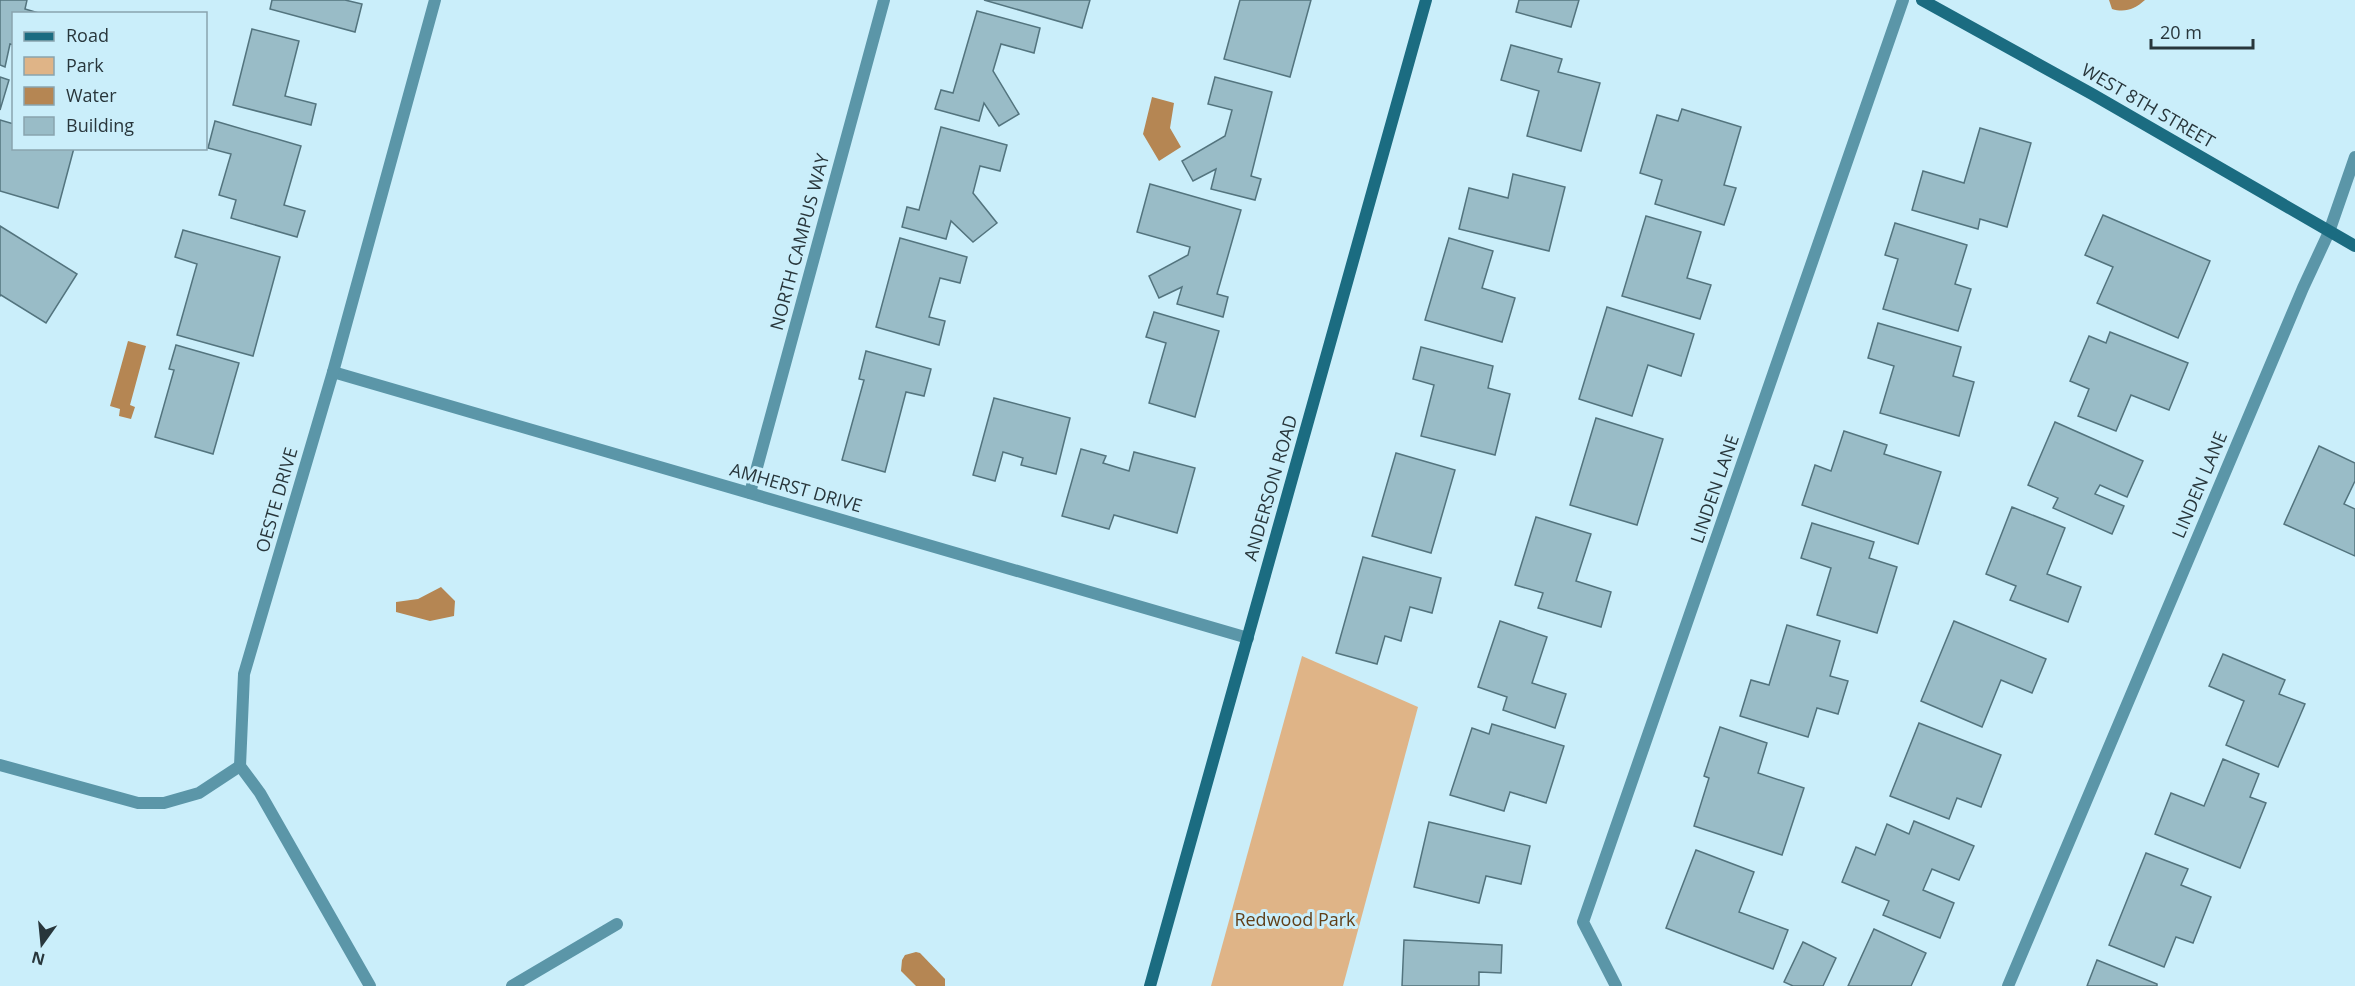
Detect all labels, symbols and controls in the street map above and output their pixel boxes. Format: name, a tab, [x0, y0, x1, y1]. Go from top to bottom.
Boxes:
legend	[12, 12, 207, 150]
scale bar	[2151, 12, 2253, 50]
text: 20 m	[2160, 20, 2202, 44]
text: Road	[66, 23, 109, 47]
text: Park	[66, 53, 104, 77]
street label: WEST 8TH STREET	[2078, 57, 2220, 153]
text: Water	[66, 83, 117, 107]
text: Building	[66, 113, 134, 137]
street label: NORTH CAMPUS WAY	[764, 150, 834, 333]
street label: ANDERSON ROAD	[1238, 412, 1302, 563]
street label: LINDEN LANE	[2166, 428, 2232, 542]
street label: LINDEN LANE	[1684, 431, 1744, 546]
street label: OESTE DRIVE	[250, 444, 303, 555]
street label: AMHERST DRIVE	[727, 457, 865, 517]
park label: Redwood Park	[1234, 907, 1356, 931]
north arrow	[12, 914, 72, 974]
text: N	[29, 946, 47, 971]

